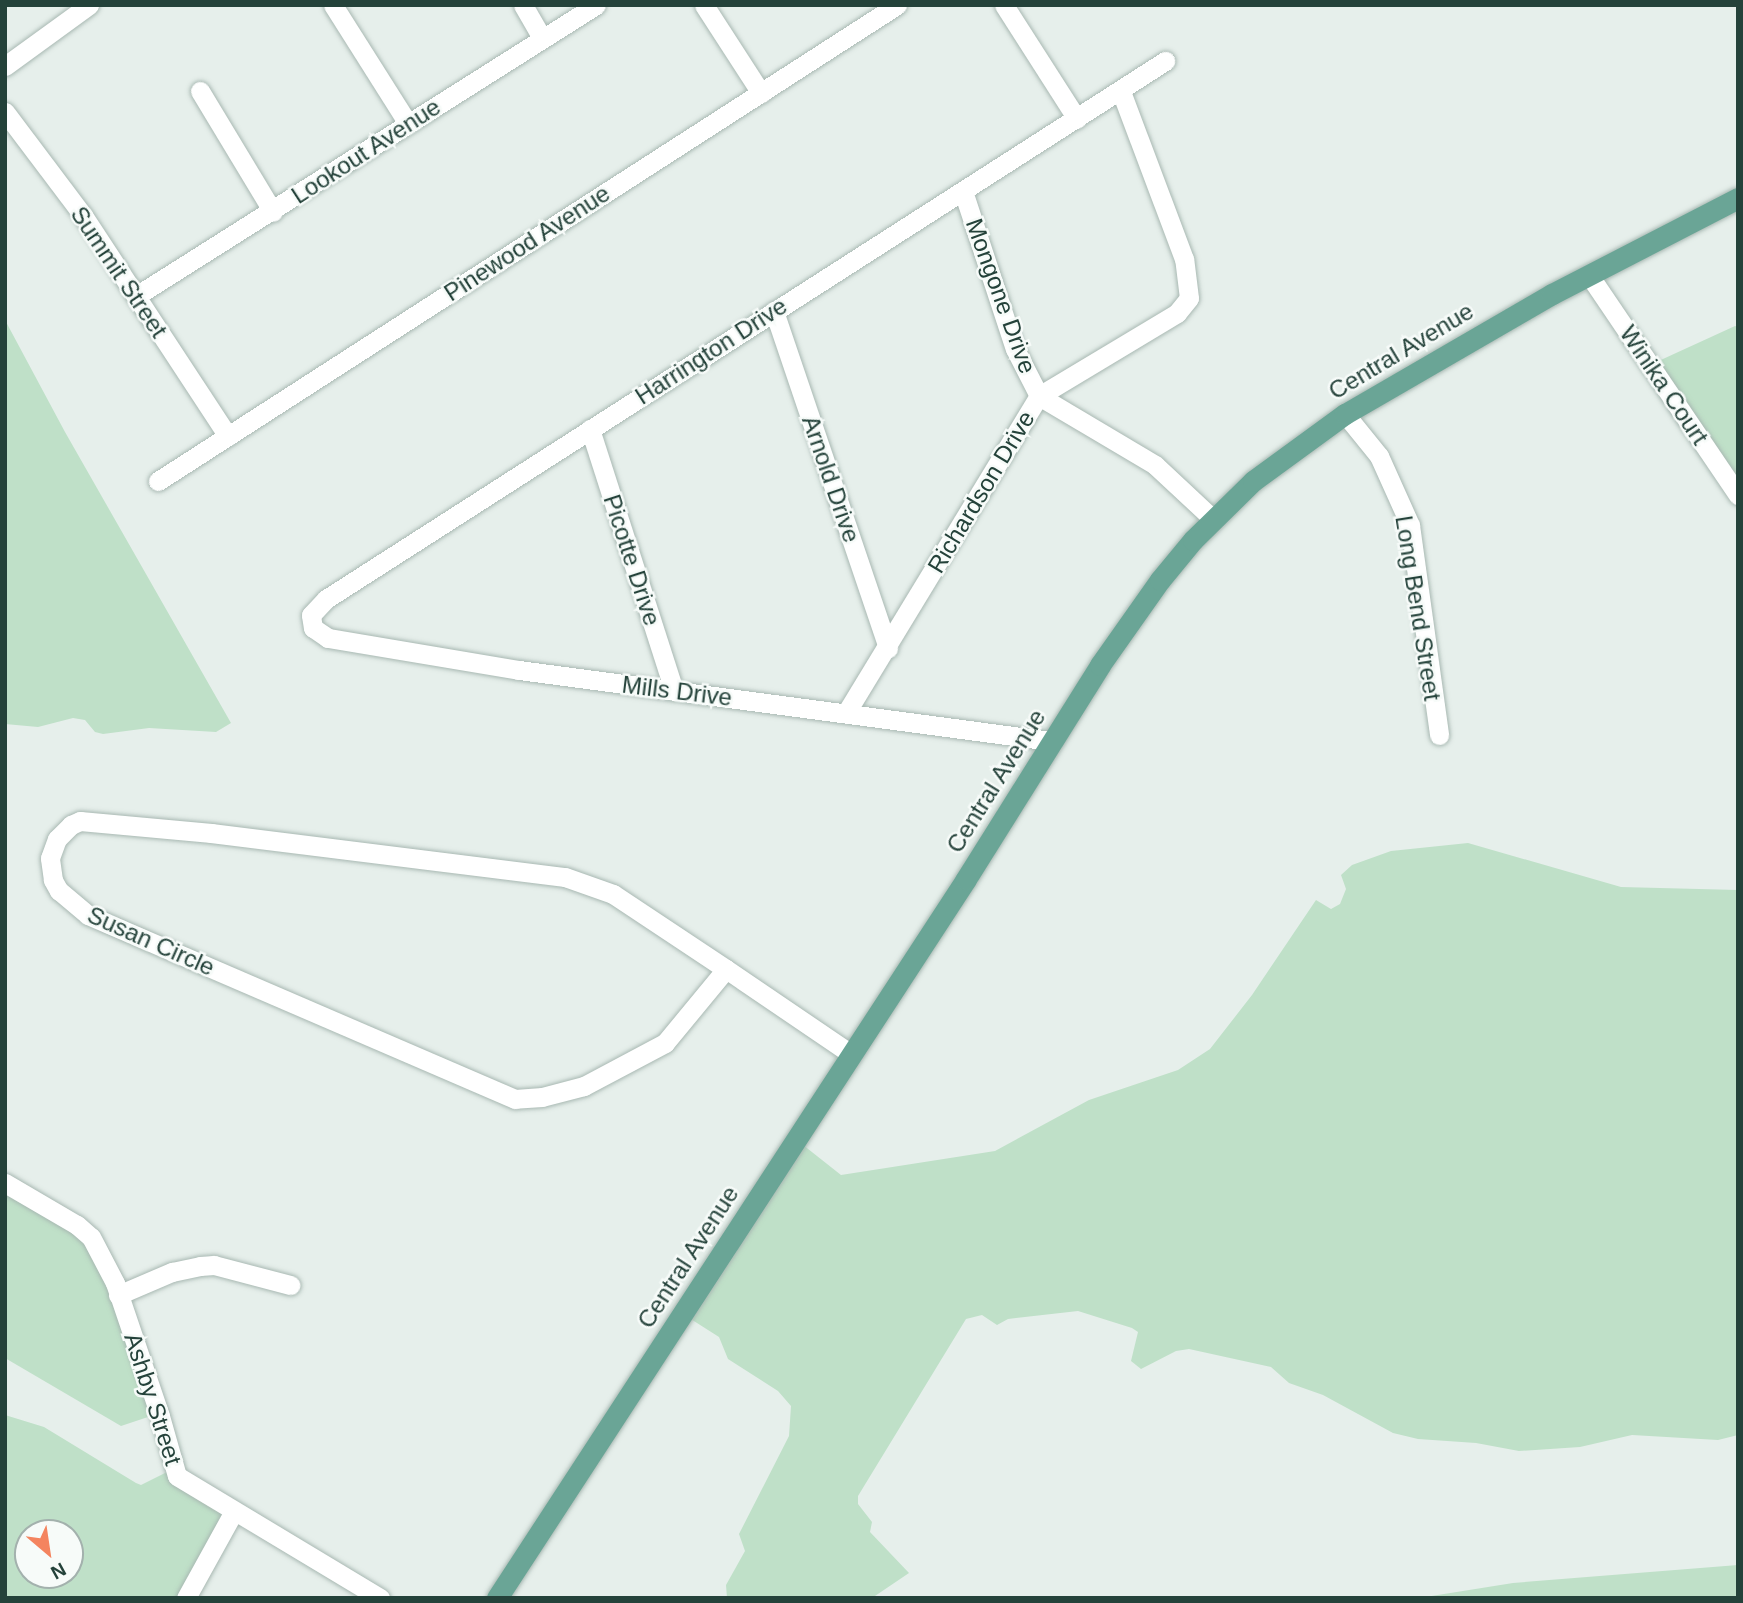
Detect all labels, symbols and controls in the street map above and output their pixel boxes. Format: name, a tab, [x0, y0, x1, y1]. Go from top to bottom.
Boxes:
street label: Lookout Avenue	[286, 92, 446, 210]
street label: Pinewood Avenue	[438, 178, 616, 308]
street label: Summit Street	[65, 201, 173, 343]
street label: Mongone Drive	[960, 215, 1042, 377]
street label: Harrington Drive	[630, 291, 792, 411]
street label: Central Avenue	[1323, 296, 1479, 406]
street label: Winika Court	[1614, 320, 1714, 450]
street label: Richardson Drive	[921, 406, 1041, 578]
street label: Arnold Drive	[796, 412, 866, 546]
street label: Picotte Drive	[597, 491, 667, 629]
street label: Long Bend Street	[1389, 513, 1447, 703]
street label: Mills Drive	[620, 670, 734, 712]
street label: Central Avenue	[940, 703, 1052, 859]
street label: Susan Circle	[83, 900, 219, 982]
street label: Central Avenue	[631, 1180, 745, 1334]
street label: Ashby Street	[118, 1329, 188, 1469]
north arrow	[14, 1519, 84, 1589]
text: N	[47, 1559, 70, 1584]

